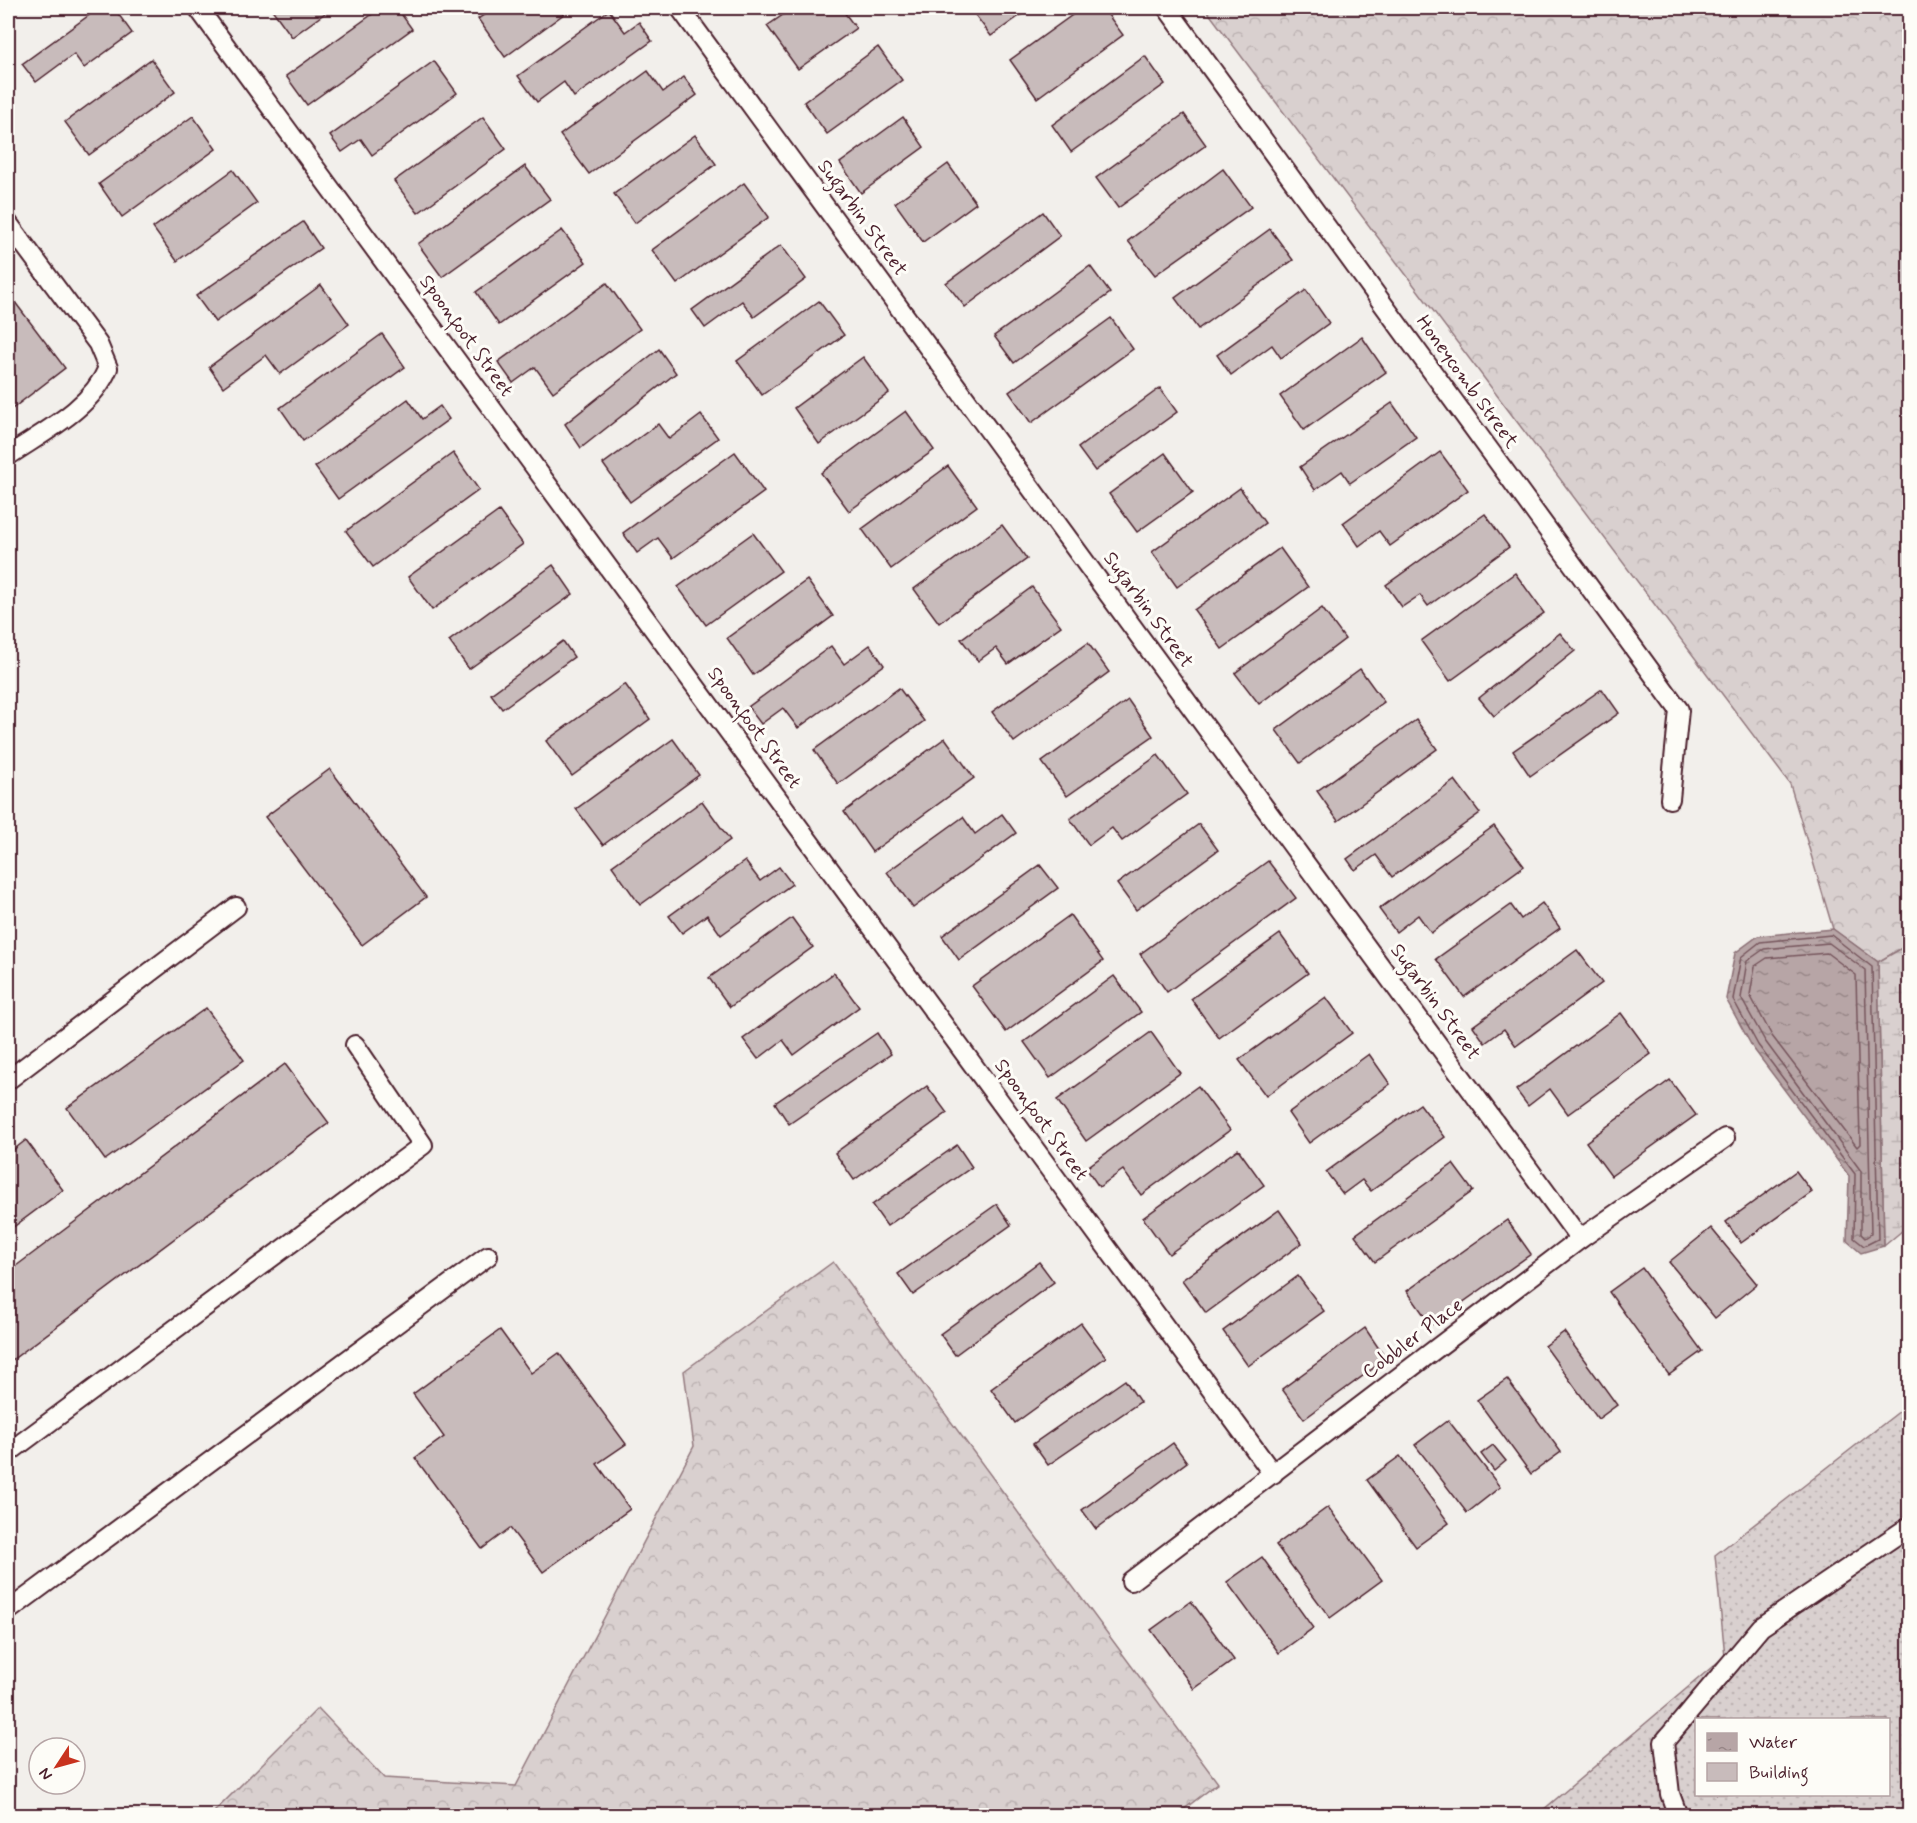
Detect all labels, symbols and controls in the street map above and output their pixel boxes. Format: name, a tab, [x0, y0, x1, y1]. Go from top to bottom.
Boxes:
street label: Sugarbin Street	[809, 154, 913, 283]
street label: Spoonfoot Street	[411, 270, 519, 404]
street label: Honeycomb Street	[1409, 310, 1525, 454]
street label: Sugarbin Street	[1095, 546, 1199, 675]
street label: Spoonfoot Street	[699, 662, 807, 796]
street label: Sugarbin Street	[1382, 938, 1486, 1067]
street label: Spoonfoot Street	[986, 1054, 1094, 1188]
street label: Cobbler Place	[1357, 1292, 1469, 1386]
legend	[1695, 1718, 1890, 1796]
text: Water	[1749, 1731, 1798, 1755]
north arrow	[27, 1736, 87, 1796]
text: Building	[1749, 1761, 1809, 1787]
text: N	[34, 1763, 58, 1784]

